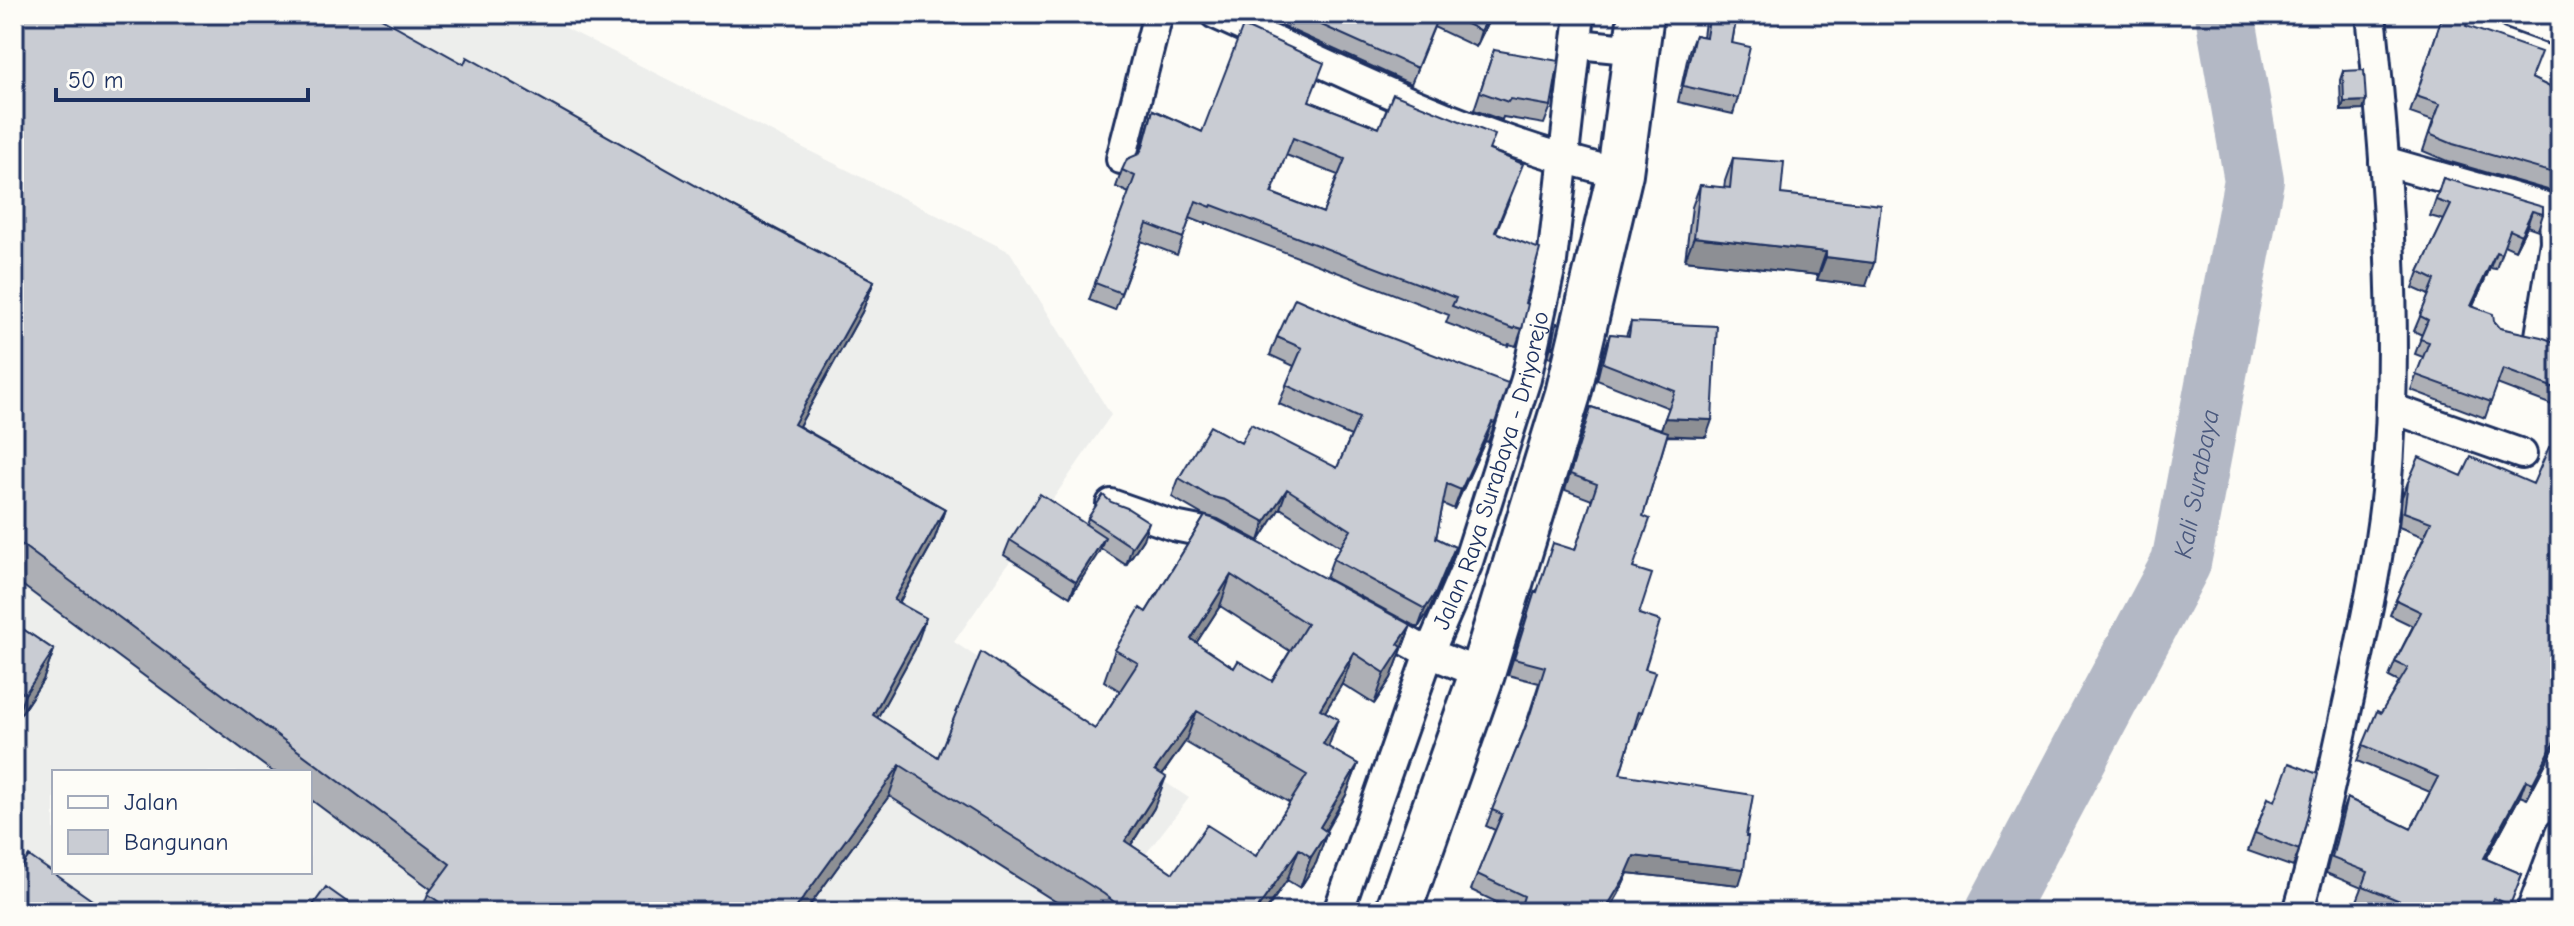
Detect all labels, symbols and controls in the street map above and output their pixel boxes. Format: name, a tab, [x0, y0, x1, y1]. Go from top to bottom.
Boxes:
scale bar	[56, 52, 308, 102]
text: 50 m	[68, 66, 124, 94]
street label: Jalan Raya Surabaya - Driyorejo	[1427, 309, 1555, 634]
water label: Kali Surabaya	[2168, 407, 2226, 561]
legend	[52, 770, 312, 874]
text: Jalan	[124, 788, 178, 816]
text: Bangunan	[124, 828, 228, 856]

